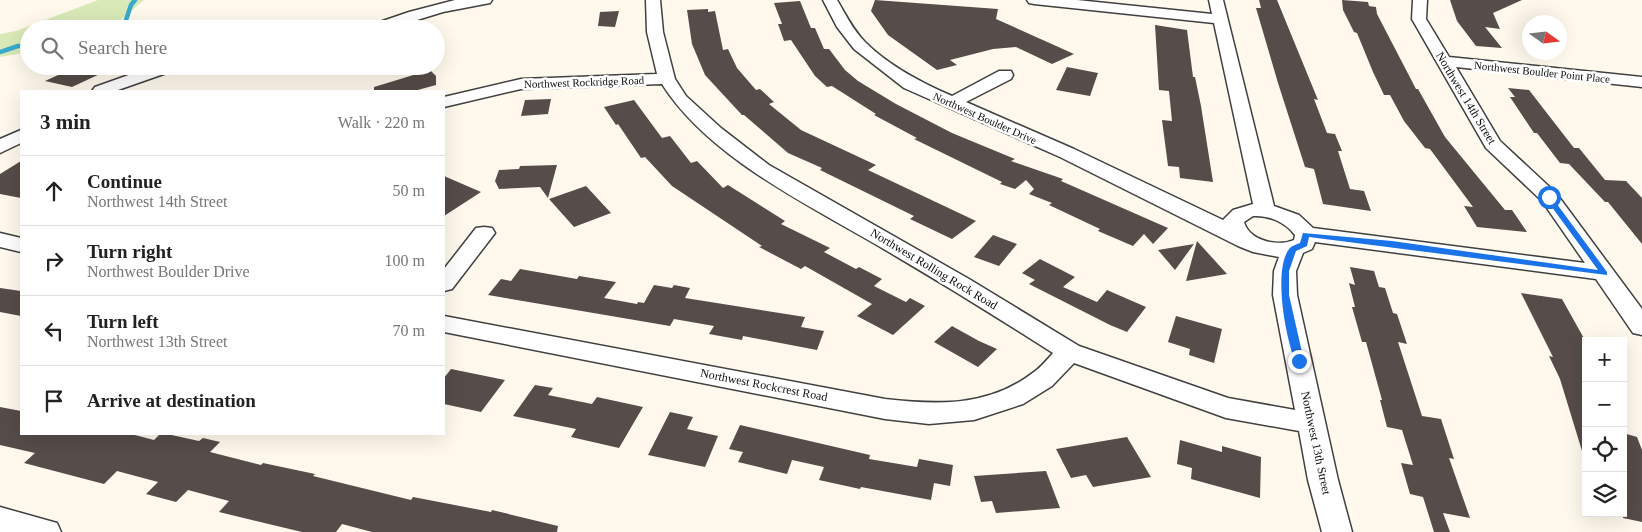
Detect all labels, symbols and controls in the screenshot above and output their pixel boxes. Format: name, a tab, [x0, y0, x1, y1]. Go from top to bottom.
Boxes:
north arrow	[1522, 15, 1567, 60]
search box	[20, 20, 445, 75]
icon: search	[38, 34, 66, 62]
text: Search here	[78, 37, 167, 58]
street label: Northwest 14th Street	[1433, 49, 1499, 147]
street label: Northwest Boulder Point Place	[1473, 59, 1611, 85]
street label: Northwest Rockridge Road	[524, 74, 645, 90]
street label: Northwest Boulder Drive	[931, 90, 1039, 146]
text: 3 min	[40, 110, 91, 134]
text: Walk · 220 m	[338, 114, 425, 131]
text: Continue	[87, 171, 162, 192]
icon: ahead	[40, 177, 68, 205]
text: 50 m	[393, 182, 425, 199]
route start	[1538, 186, 1561, 209]
text: Northwest 14th Street	[87, 193, 227, 210]
street label: Northwest Rolling Rock Road	[868, 225, 1000, 313]
text: Turn right	[87, 241, 172, 262]
icon: right	[40, 247, 68, 275]
text: 100 m	[385, 252, 425, 269]
text: Northwest Boulder Drive	[87, 263, 250, 280]
text: Turn left	[87, 311, 159, 332]
icon: left	[40, 317, 68, 345]
text: 70 m	[393, 322, 425, 339]
text: Northwest 13th Street	[87, 333, 227, 350]
map controls	[1582, 337, 1627, 517]
button: +	[1582, 337, 1627, 382]
route end	[1288, 350, 1311, 373]
street label: Northwest Rockcrest Road	[699, 366, 829, 404]
button: −	[1582, 382, 1627, 427]
icon: arrive	[40, 387, 68, 415]
text: Arrive at destination	[87, 390, 256, 411]
street label: Northwest 13th Street	[1298, 390, 1334, 497]
button: locate	[1582, 427, 1627, 472]
button: layers	[1582, 472, 1627, 517]

